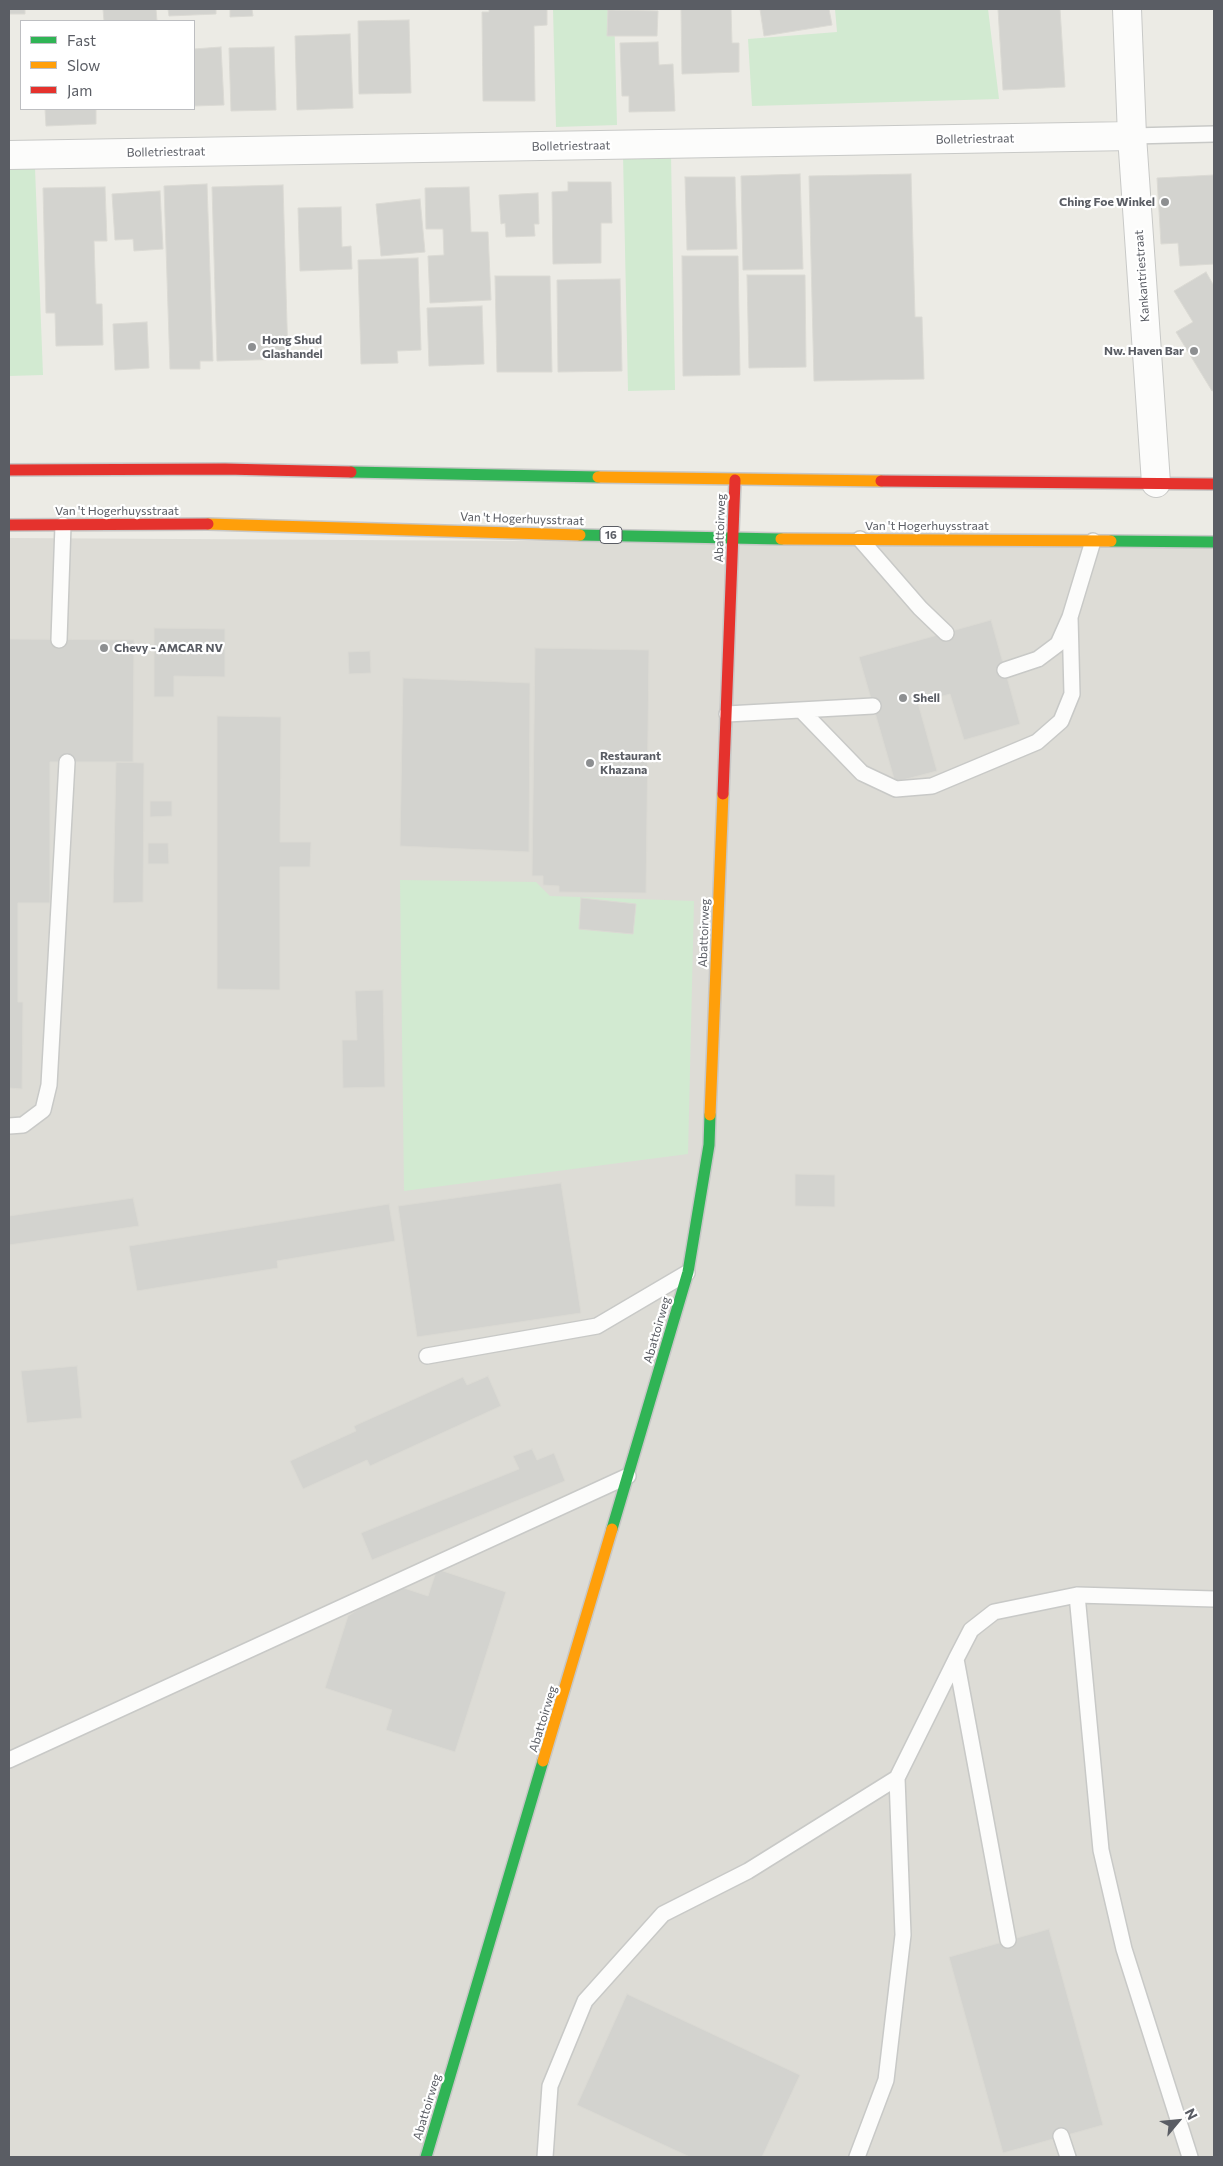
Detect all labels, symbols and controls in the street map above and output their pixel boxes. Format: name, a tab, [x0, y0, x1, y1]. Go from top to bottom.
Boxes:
legend	[20, 20, 195, 110]
text: Fast	[67, 31, 96, 49]
text: Slow	[67, 56, 100, 74]
text: Jam	[67, 81, 92, 99]
street label: Bolletriestraat	[935, 131, 1015, 147]
street label: Bolletriestraat	[531, 138, 611, 154]
street label: Bolletriestraat	[126, 144, 206, 160]
place label: Ching Foe Winkel	[1059, 195, 1155, 209]
marker: Ching Foe Winkel	[1159, 196, 1171, 208]
street label: Kankantriestraat	[1132, 229, 1152, 323]
place label: Hong Shud Glashandel	[262, 333, 323, 361]
marker: Hong Shud Glashandel	[246, 341, 258, 353]
place label: Nw. Haven Bar	[1104, 344, 1184, 358]
marker: Nw. Haven Bar	[1188, 345, 1200, 357]
street label: Abattoirweg	[712, 493, 728, 563]
street label: Van 't Hogerhuysstraat	[55, 504, 179, 518]
street label: Van 't Hogerhuysstraat	[460, 510, 584, 528]
street label: Van 't Hogerhuysstraat	[865, 519, 989, 533]
road number: 16	[600, 526, 622, 544]
place label: Chevy - AMCAR NV	[114, 641, 223, 655]
marker: Chevy - AMCAR NV	[98, 642, 110, 654]
place label: Shell	[913, 691, 940, 705]
marker: Shell	[897, 692, 909, 704]
place label: Restaurant Khazana	[600, 749, 661, 777]
marker: Restaurant Khazana	[584, 757, 596, 769]
street label: Abattoirweg	[696, 898, 712, 968]
street label: Abattoirweg	[641, 1295, 673, 1365]
street label: Abattoirweg	[526, 1684, 560, 1754]
street label: Abattoirweg	[410, 2072, 444, 2142]
north arrow	[1153, 2096, 1203, 2146]
text: N	[1182, 2105, 1202, 2122]

